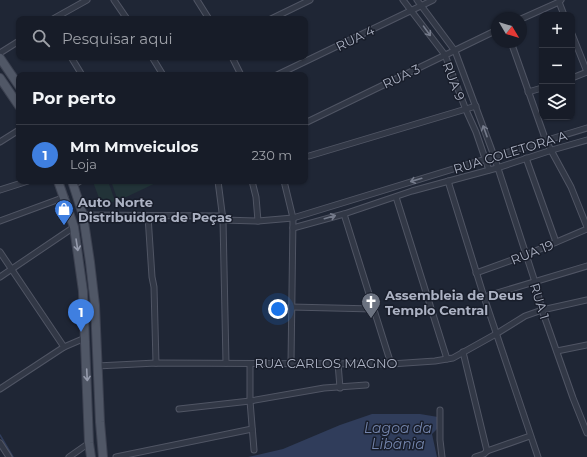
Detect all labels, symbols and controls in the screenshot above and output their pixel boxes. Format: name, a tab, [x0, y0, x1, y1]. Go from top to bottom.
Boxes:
north arrow	[491, 12, 527, 48]
map controls	[539, 12, 575, 120]
button: +	[539, 12, 575, 48]
search box	[16, 16, 308, 60]
street label: RUA 4	[333, 22, 377, 54]
one-way arrow	[423, 25, 431, 36]
icon: search	[30, 27, 52, 49]
text: Pesquisar aqui	[62, 29, 173, 48]
button: −	[539, 48, 575, 84]
street label: RUA 9	[439, 59, 469, 103]
street label: RUA 3	[380, 60, 422, 92]
button: layers	[539, 84, 575, 120]
text: Por perto	[32, 88, 116, 108]
one-way arrow	[481, 125, 488, 138]
street label: RUA COLETORA A	[451, 127, 569, 177]
text: Mm Mmveiculos	[70, 137, 198, 156]
text: 1	[42, 147, 48, 163]
text: 230 m	[251, 147, 292, 163]
text: Loja	[70, 156, 97, 172]
one-way arrow	[410, 177, 423, 185]
place label: Auto Norte Distribuidora de Peças	[77, 194, 232, 225]
shop icon: Auto Norte Distribuidora de Peças	[53, 198, 75, 226]
one-way arrow	[323, 213, 336, 221]
street label: RUA 19	[508, 236, 556, 268]
one-way arrow	[73, 238, 81, 251]
street label: RUA 1	[527, 281, 553, 321]
place label: Assembleia de Deus Templo Central	[384, 287, 523, 318]
church icon: Assembleia de Deus Templo Central	[360, 291, 382, 319]
pin: 1	[68, 299, 94, 332]
your location	[268, 299, 288, 319]
street label: RUA CARLOS MAGNO	[255, 355, 398, 371]
one-way arrow	[84, 368, 91, 381]
water label: Lagoa da Libânia	[364, 419, 432, 453]

